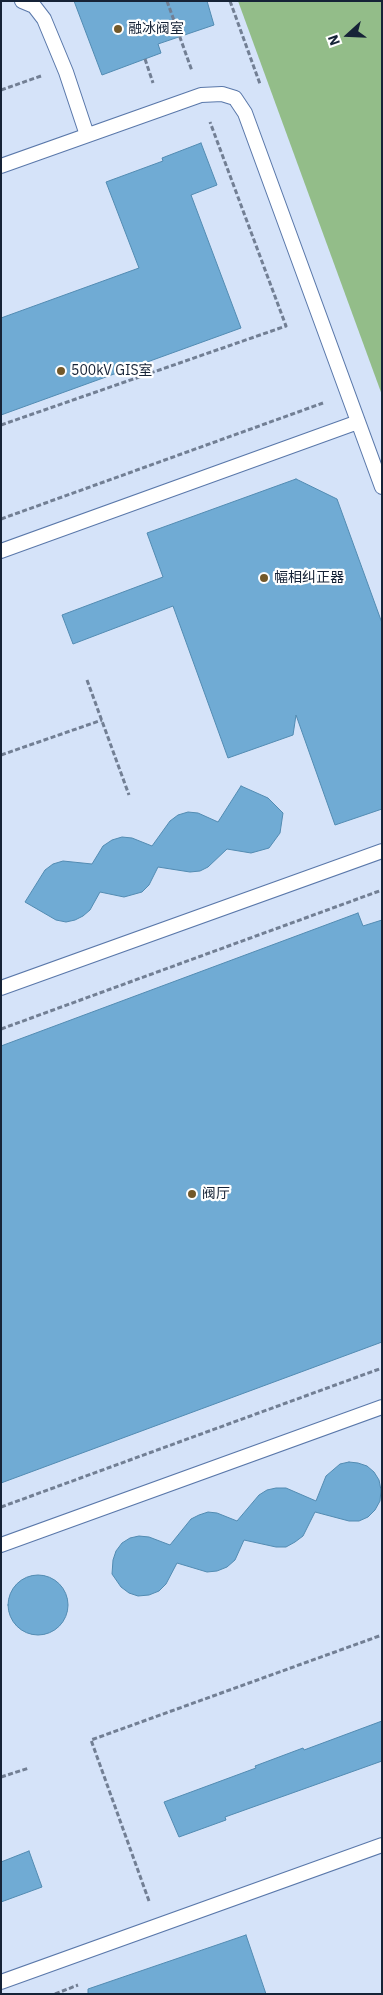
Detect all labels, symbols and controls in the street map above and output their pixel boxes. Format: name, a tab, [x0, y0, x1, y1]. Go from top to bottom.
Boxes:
north arrow	[323, 10, 373, 60]
place label: 融冰阀室	[128, 21, 184, 37]
marker: 融冰阀室	[112, 23, 124, 35]
text: N	[324, 32, 344, 48]
place label: 500kV GIS室	[71, 363, 153, 379]
marker: 500kV GIS室	[55, 365, 67, 377]
place label: 幅相纠正器	[274, 570, 344, 586]
marker: 幅相纠正器	[258, 572, 270, 584]
place label: 阀厅	[202, 1186, 230, 1202]
marker: 阀厅	[186, 1188, 198, 1200]

